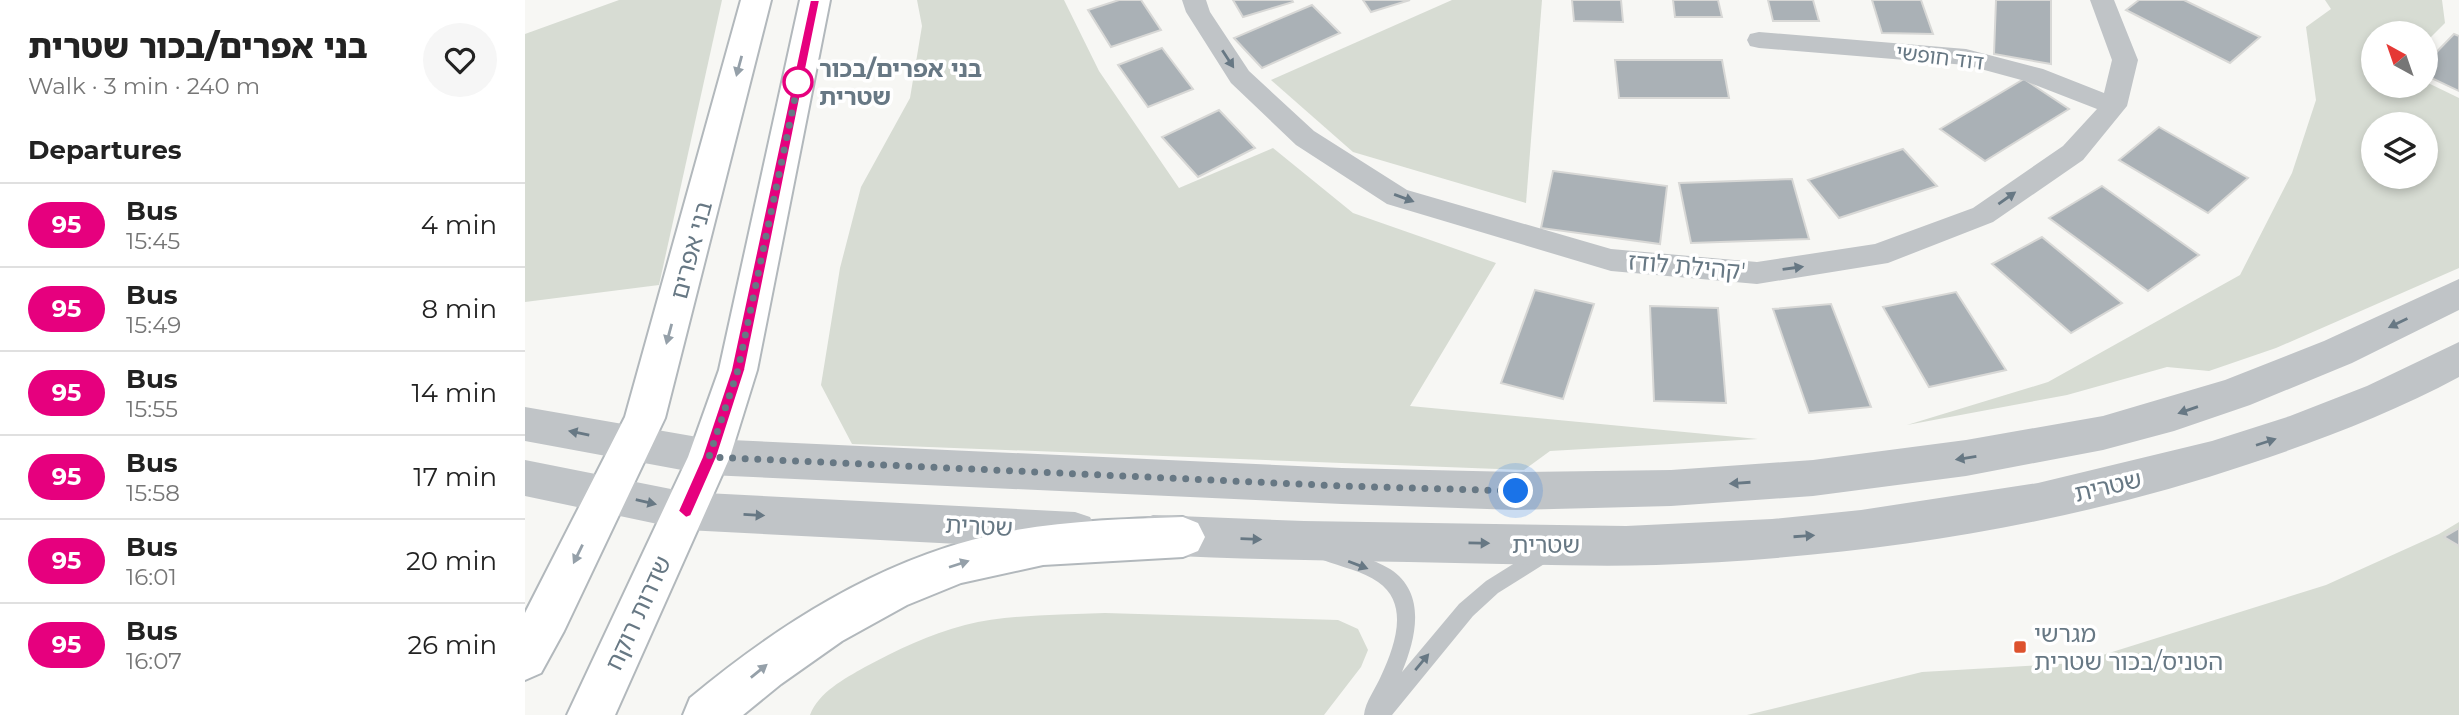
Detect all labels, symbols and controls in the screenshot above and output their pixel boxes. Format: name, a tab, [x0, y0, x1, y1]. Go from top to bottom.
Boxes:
north arrow	[2361, 21, 2438, 98]
map controls	[2361, 21, 2438, 189]
button: heart	[423, 23, 497, 97]
text: בני אפרים/בכור שטרית	[28, 26, 368, 66]
street label: דוד חופשי	[1895, 39, 1985, 75]
one-way arrow	[1221, 50, 1235, 68]
place label: בני אפרים/בכור שטרית	[819, 54, 982, 111]
one-way arrow	[733, 55, 744, 77]
marker: בני אפרים/בכור שטרית	[783, 67, 813, 97]
text: Walk · 3 min · 240 m	[28, 72, 260, 100]
button: layers	[2361, 112, 2438, 189]
text: Departures	[28, 134, 182, 166]
one-way arrow	[1998, 191, 2016, 205]
one-way arrow	[1394, 193, 1415, 204]
text: Bus	[126, 195, 178, 227]
street label: בני אפרים	[664, 198, 718, 302]
text: 4 min	[421, 209, 497, 241]
text: 95	[52, 210, 81, 239]
text: 15:45	[126, 227, 180, 255]
street label: קהילת לודז'	[1627, 246, 1747, 286]
one-way arrow	[1782, 262, 1804, 273]
text: Bus	[126, 279, 178, 311]
text: 8 min	[421, 293, 497, 325]
text: 95	[52, 294, 81, 323]
text: 15:49	[126, 311, 181, 339]
one-way arrow	[2388, 317, 2408, 329]
one-way arrow	[663, 323, 674, 345]
text: Bus	[126, 363, 178, 395]
text: 14 min	[411, 377, 497, 409]
text: 95	[52, 378, 81, 407]
text: 15:55	[126, 395, 178, 423]
one-way arrow	[2177, 405, 2198, 416]
one-way arrow	[568, 428, 590, 439]
one-way arrow	[2255, 436, 2276, 447]
text: Bus	[126, 447, 178, 479]
one-way arrow	[1954, 453, 1976, 464]
text: 17 min	[413, 461, 497, 493]
text: 95	[52, 462, 81, 491]
street label: שטרית	[2072, 464, 2144, 508]
your location	[1498, 473, 1533, 508]
one-way arrow	[1728, 478, 1750, 489]
text: 15:58	[126, 479, 180, 507]
one-way arrow	[636, 497, 658, 508]
one-way arrow	[743, 509, 765, 520]
street label: שטרית	[944, 510, 1014, 542]
street label: שטרית	[1512, 530, 1580, 559]
one-way arrow	[1793, 530, 1815, 541]
text: Bus	[126, 531, 178, 563]
one-way arrow	[1240, 534, 1262, 545]
one-way arrow	[1468, 538, 1490, 549]
one-way arrow	[572, 544, 583, 564]
text: 20 min	[406, 545, 497, 577]
text: 95	[52, 546, 81, 575]
street label: שדרות רוקח	[599, 551, 677, 675]
one-way arrow	[949, 559, 970, 569]
one-way arrow	[1348, 560, 1369, 571]
text: 16:01	[126, 563, 177, 591]
text: Bus	[126, 615, 178, 647]
place label: מגרשי הטניס/בכור שטרית	[2034, 619, 2223, 676]
text: 26 min	[407, 629, 497, 661]
text: 95	[52, 630, 81, 659]
marker: מגרשי הטניס/בכור שטרית	[2012, 639, 2028, 655]
text: 16:07	[126, 647, 182, 675]
one-way arrow	[1415, 654, 1430, 672]
one-way arrow	[751, 664, 768, 679]

